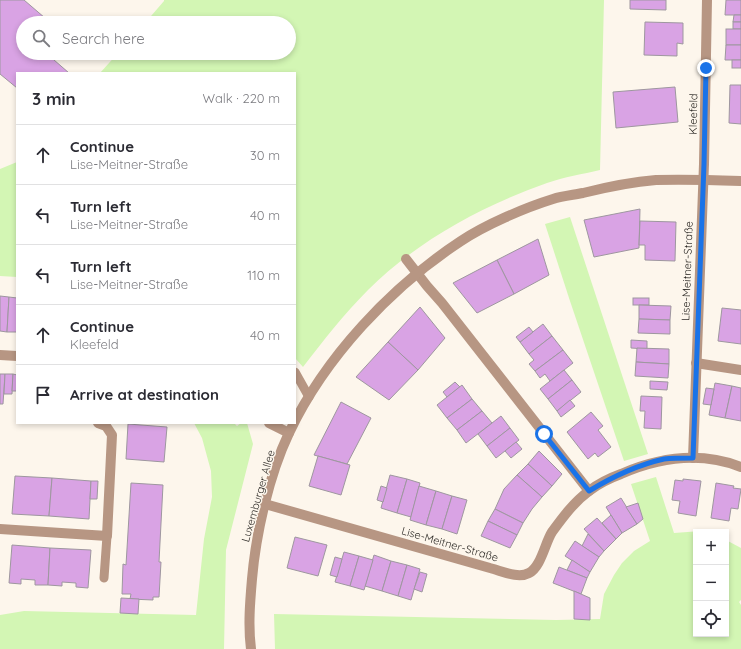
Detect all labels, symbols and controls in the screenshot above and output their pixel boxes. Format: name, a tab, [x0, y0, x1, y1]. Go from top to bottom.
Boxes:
search box	[16, 16, 296, 60]
icon: search	[30, 27, 52, 49]
text: Search here	[62, 29, 145, 48]
route end	[697, 59, 715, 77]
text: 3 min	[32, 88, 76, 109]
text: Walk · 220 m	[203, 90, 280, 106]
street label: Kleefeld	[686, 93, 700, 135]
text: Continue	[70, 137, 134, 156]
icon: ahead	[32, 144, 54, 166]
text: 30 m	[250, 147, 280, 163]
text: Lise-Meitner-Straße	[70, 156, 188, 172]
text: Turn left	[70, 197, 132, 216]
icon: left	[32, 204, 54, 226]
text: 40 m	[250, 207, 280, 223]
text: Lise-Meitner-Straße	[70, 216, 188, 232]
street label: Lise-Meitner-Straße	[678, 221, 696, 321]
text: Turn left	[70, 257, 132, 276]
icon: left	[32, 264, 54, 286]
text: 110 m	[247, 267, 280, 283]
text: Lise-Meitner-Straße	[70, 276, 188, 292]
text: Continue	[70, 317, 134, 336]
icon: ahead	[32, 324, 54, 346]
text: 40 m	[250, 327, 280, 343]
text: Kleefeld	[70, 336, 119, 352]
icon: arrive	[32, 384, 54, 406]
text: Arrive at destination	[70, 385, 219, 404]
route start	[535, 425, 553, 443]
street label: Luxemburger Allee	[238, 448, 278, 544]
street label: Lise-Meitner-Straße	[400, 523, 500, 565]
map controls	[693, 529, 729, 637]
button: +	[693, 529, 729, 565]
button: −	[693, 565, 729, 601]
button: locate	[693, 601, 729, 637]

